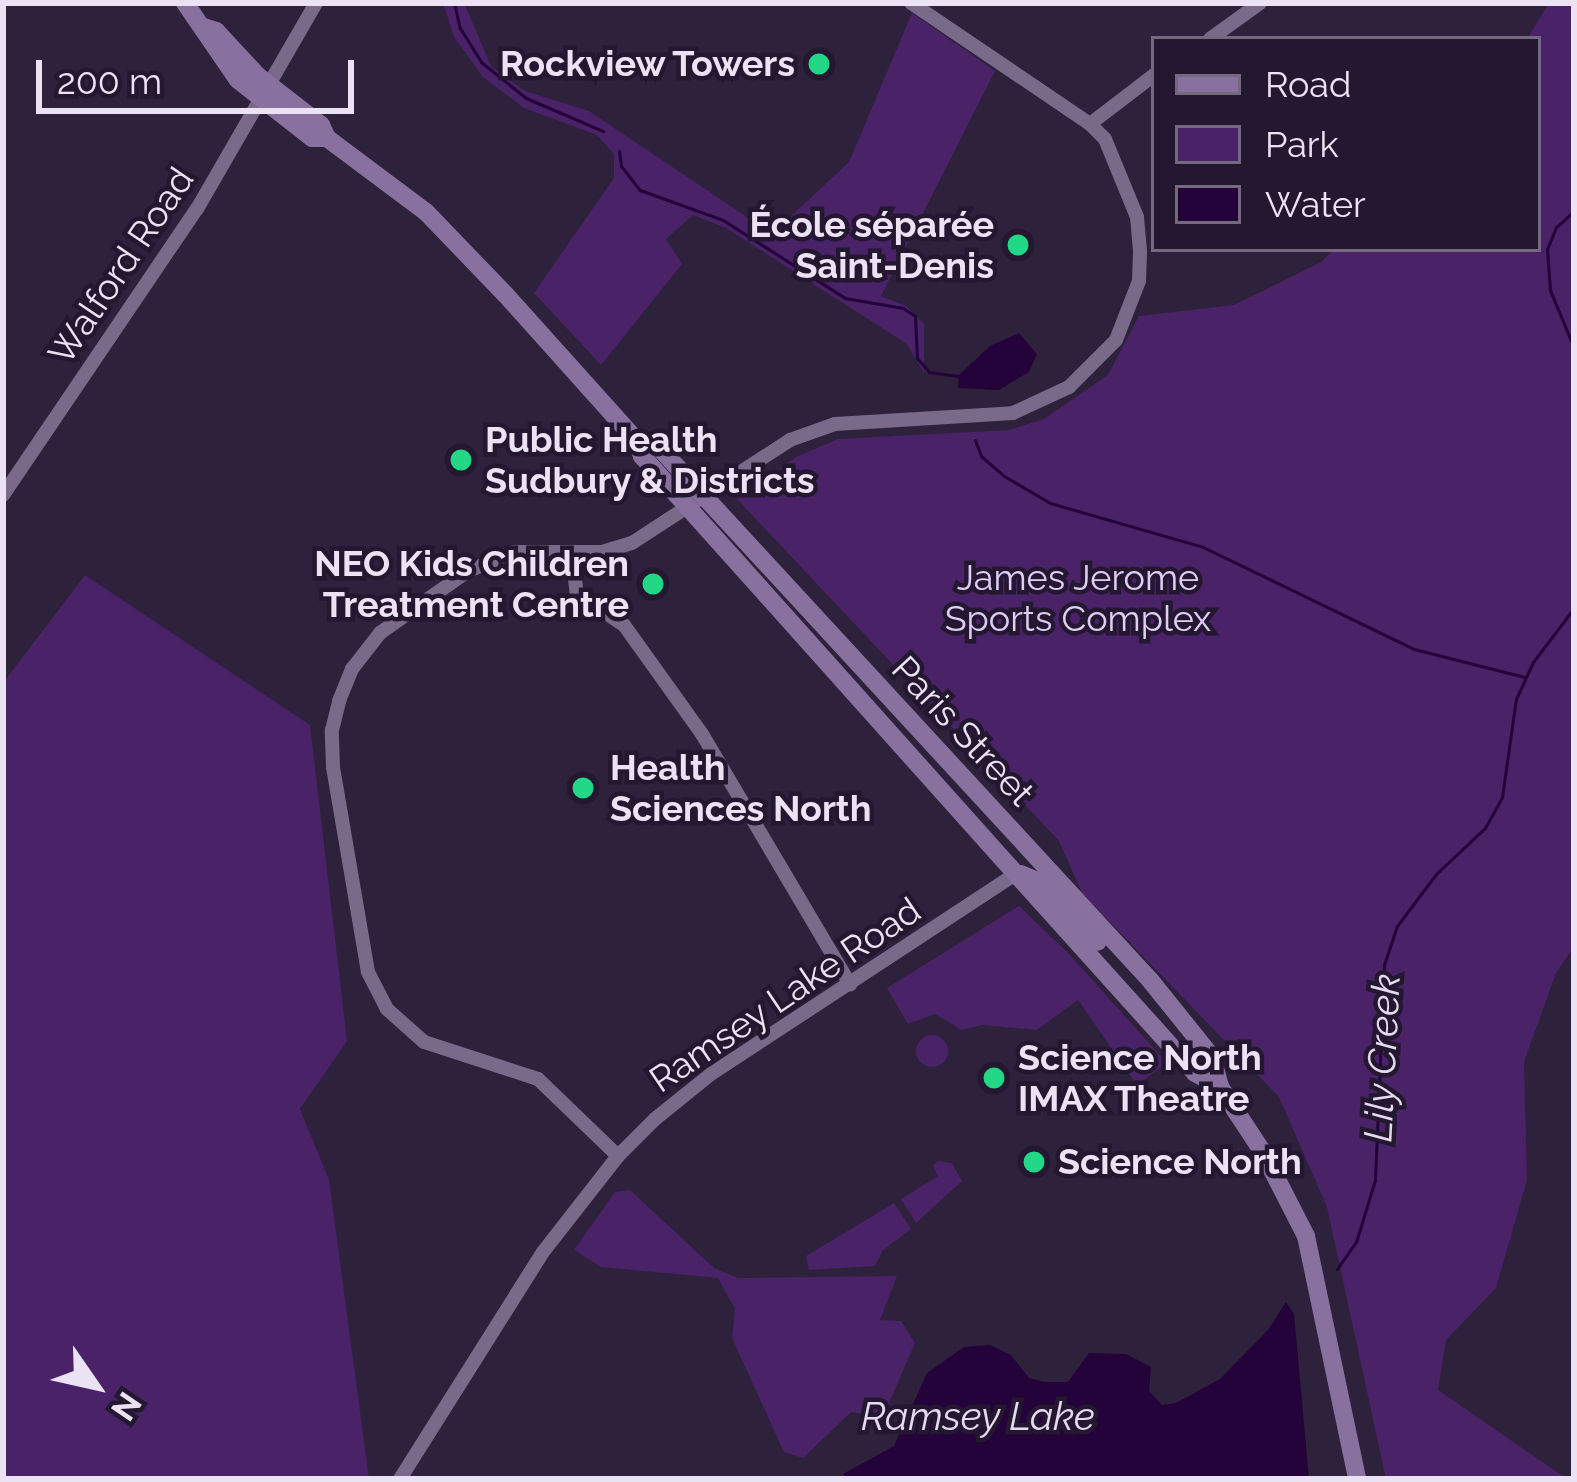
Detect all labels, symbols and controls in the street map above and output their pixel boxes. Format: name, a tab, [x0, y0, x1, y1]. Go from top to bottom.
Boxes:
scale bar	[42, 36, 360, 110]
legend	[1151, 36, 1541, 252]
place label: Rockview Towers	[498, 42, 795, 86]
marker: Rockview Towers	[806, 51, 832, 77]
text: 200 m	[57, 60, 162, 102]
text: Road	[1265, 63, 1351, 105]
text: Park	[1265, 123, 1339, 165]
street label: Walford Road	[39, 159, 203, 373]
text: Water	[1265, 183, 1366, 225]
place label: École séparée Saint-Denis	[750, 202, 994, 287]
marker: École séparée Saint-Denis	[1005, 232, 1031, 258]
place label: Public Health Sudbury & Districts	[485, 417, 816, 502]
marker: Public Health Sudbury & Districts	[448, 447, 474, 473]
place label: NEO Kids Children Treatment Centre	[314, 541, 629, 626]
park label: James Jerome Sports Complex	[945, 555, 1211, 640]
marker: NEO Kids Children Treatment Centre	[640, 571, 666, 597]
street label: Paris Street	[883, 647, 1043, 815]
place label: Health Sciences North	[610, 745, 871, 830]
marker: Health Sciences North	[567, 772, 599, 804]
street label: Ramsey Lake Road	[641, 888, 929, 1102]
water label: Lily Creek	[1354, 972, 1410, 1144]
place label: Science North IMAX Theatre	[1018, 1035, 1262, 1120]
marker: Science North IMAX Theatre	[981, 1065, 1007, 1091]
place label: Science North	[1058, 1140, 1302, 1184]
marker: Science North	[1021, 1149, 1047, 1175]
north arrow	[36, 1326, 156, 1446]
text: N	[103, 1385, 149, 1428]
water label: Ramsey Lake	[861, 1393, 1095, 1439]

